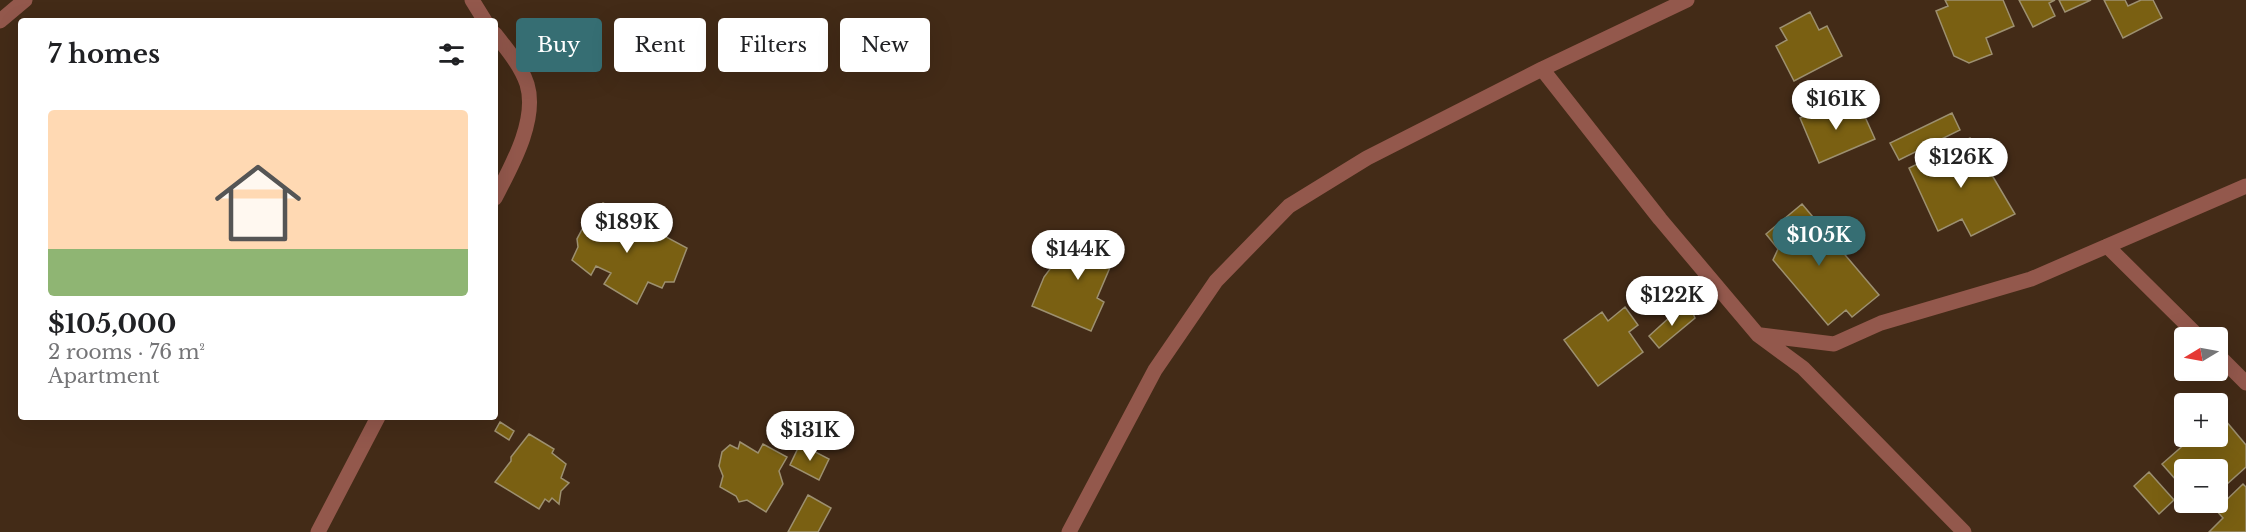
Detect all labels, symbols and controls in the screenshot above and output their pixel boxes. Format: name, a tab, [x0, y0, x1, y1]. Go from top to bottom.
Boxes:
chip: Buy	[516, 18, 602, 72]
chip: Rent	[614, 18, 706, 72]
chip: Filters	[718, 18, 828, 72]
chip: New	[840, 18, 930, 72]
text: 7 homes	[48, 38, 160, 70]
icon: filters	[435, 38, 468, 71]
pin: $161K	[1794, 80, 1878, 131]
text: $161K	[1806, 87, 1866, 111]
pin: $126K	[1919, 138, 2003, 189]
text: $126K	[1929, 145, 1993, 169]
icon: home	[204, 149, 312, 257]
pin: $189K	[585, 203, 669, 254]
text: $189K	[595, 210, 659, 234]
pin: $105K	[1777, 216, 1861, 267]
text: $105K	[1786, 223, 1852, 247]
pin: $144K	[1036, 230, 1120, 281]
text: $144K	[1046, 237, 1110, 261]
pin: $122K	[1630, 276, 1714, 327]
text: $122K	[1640, 283, 1704, 307]
text: $105,000	[48, 308, 176, 340]
north arrow	[2174, 327, 2228, 381]
map controls	[2174, 327, 2228, 513]
text: 2 rooms · 76 m²	[48, 340, 205, 364]
text: Apartment	[48, 364, 159, 388]
button: +	[2174, 393, 2228, 447]
pin: $131K	[768, 411, 852, 462]
text: $131K	[780, 418, 840, 442]
button: −	[2174, 459, 2228, 513]

